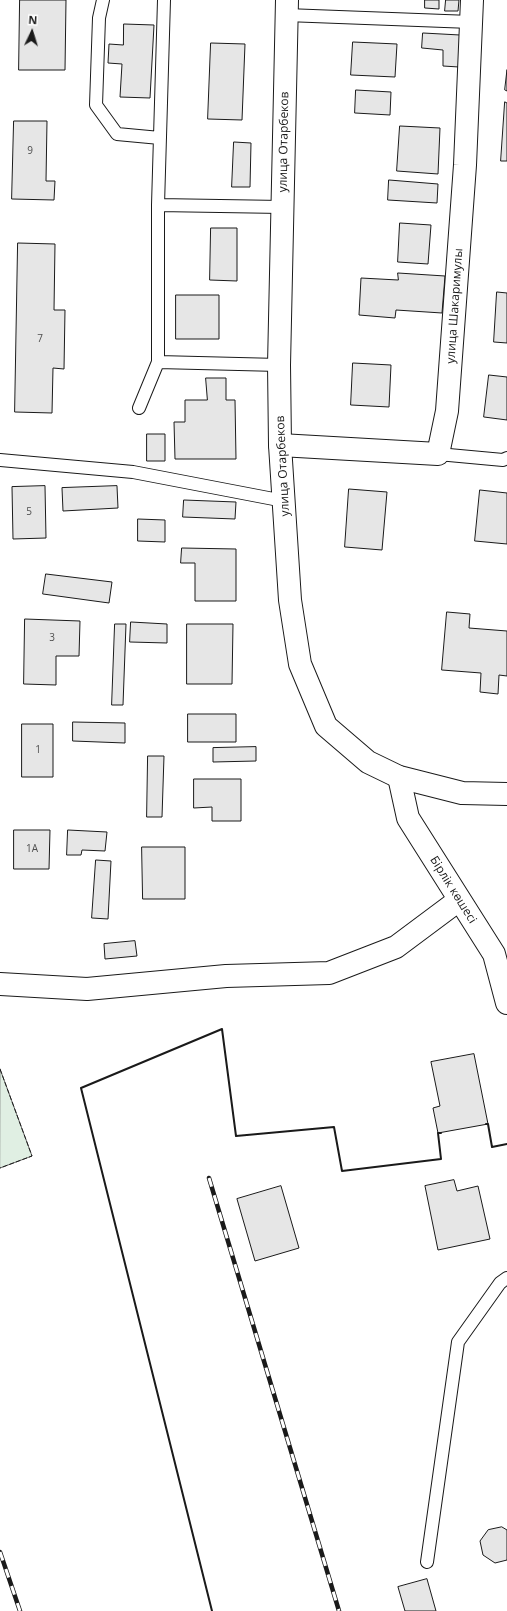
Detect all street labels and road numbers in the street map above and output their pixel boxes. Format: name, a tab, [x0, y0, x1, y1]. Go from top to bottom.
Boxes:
street label: улица Отарбеков	[276, 91, 292, 193]
street label: улица Шакаримулы	[444, 248, 466, 364]
street label: улица Отарбеков	[273, 415, 293, 517]
street label: Бірлік көшесі	[427, 854, 479, 926]

